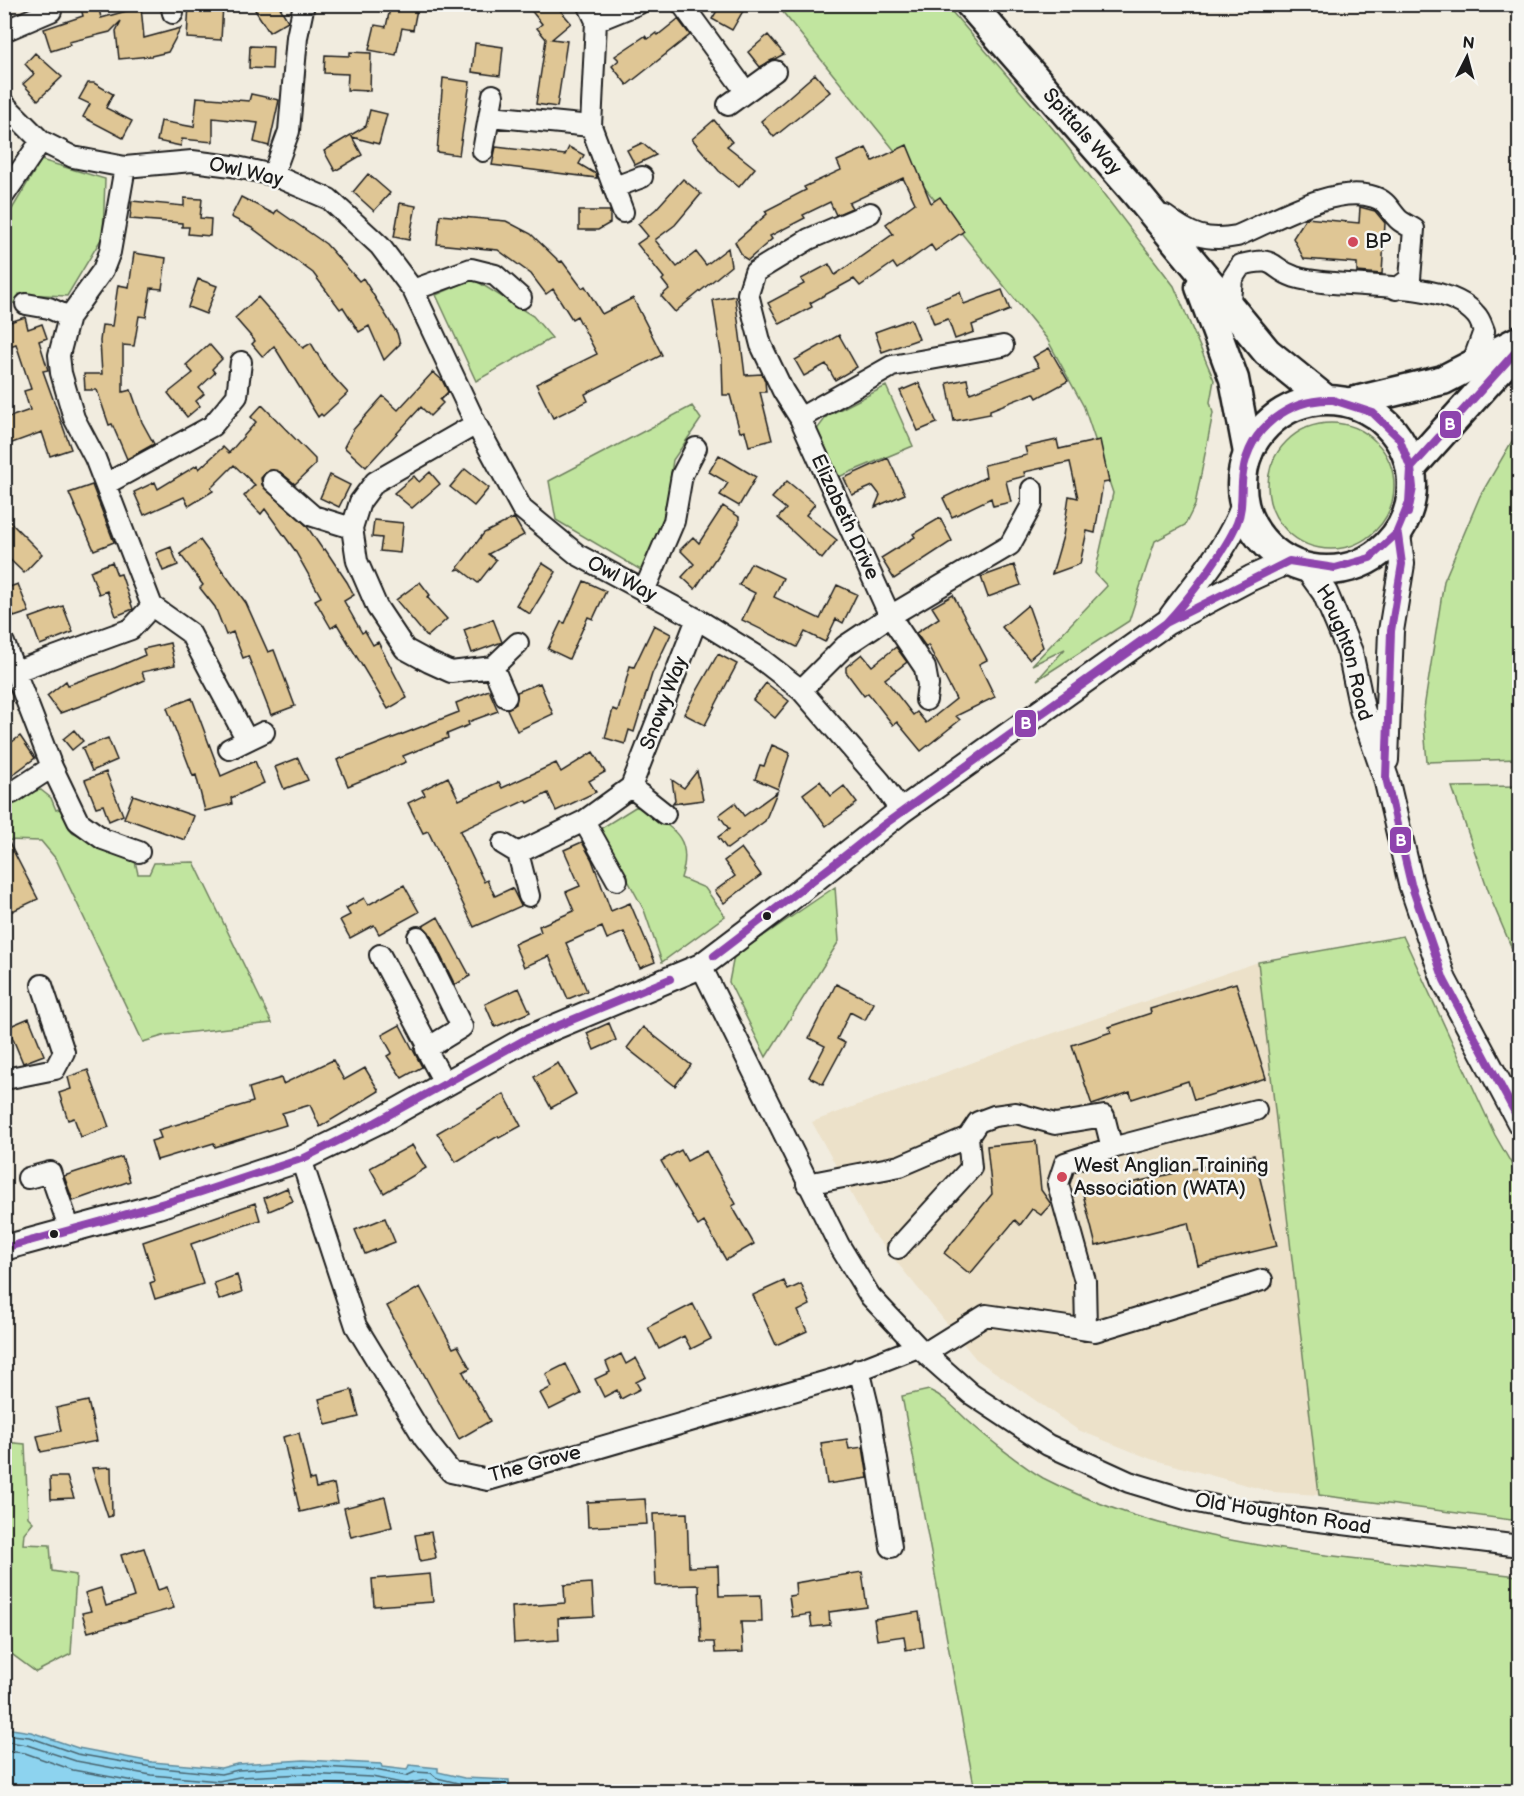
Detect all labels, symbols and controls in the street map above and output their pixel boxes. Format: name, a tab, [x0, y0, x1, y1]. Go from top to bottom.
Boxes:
north arrow	[1437, 27, 1497, 87]
text: N	[1461, 33, 1475, 54]
street label: Spittals Way	[1038, 83, 1127, 180]
street label: Owl Way	[207, 152, 285, 192]
place label: BP	[1365, 230, 1392, 254]
marker: BP	[1346, 235, 1360, 249]
line badge: B	[1439, 410, 1462, 439]
text: B	[1444, 416, 1456, 435]
street label: Elizabeth Drive	[805, 450, 885, 584]
street label: Owl Way	[583, 551, 661, 607]
street label: Houghton Road	[1311, 580, 1377, 724]
street label: Snowy Way	[635, 653, 693, 753]
line badge: B	[1014, 709, 1037, 738]
text: B	[1020, 715, 1032, 734]
line badge: B	[1389, 826, 1412, 854]
text: B	[1395, 832, 1407, 851]
unlabelled marker	[761, 910, 773, 922]
place label: West Anglian Training Association (WATA)	[1074, 1154, 1269, 1201]
marker: West Anglian Training Association (WATA)	[1055, 1170, 1069, 1184]
unlabelled marker	[48, 1228, 60, 1240]
street label: The Grove	[486, 1440, 584, 1488]
street label: Old Houghton Road	[1193, 1488, 1373, 1540]

